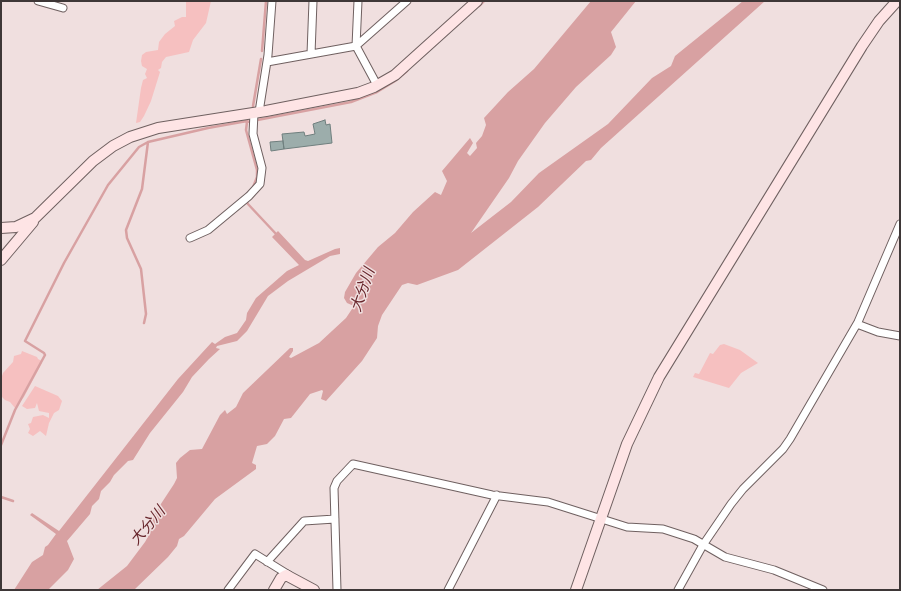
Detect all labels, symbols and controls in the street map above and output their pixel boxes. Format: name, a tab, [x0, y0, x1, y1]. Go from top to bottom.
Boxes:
water label: 大分川	[347, 266, 379, 314]
water label: 大分川	[127, 503, 169, 549]

